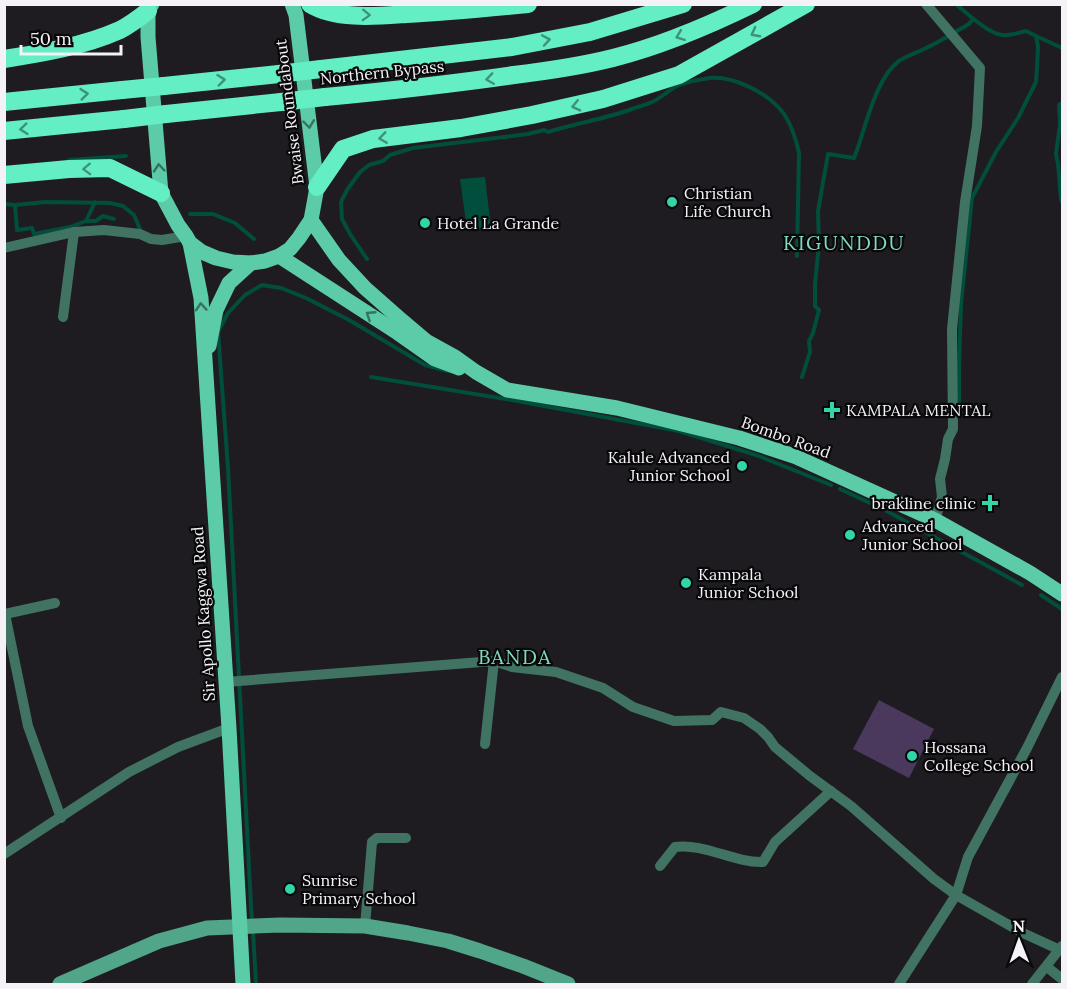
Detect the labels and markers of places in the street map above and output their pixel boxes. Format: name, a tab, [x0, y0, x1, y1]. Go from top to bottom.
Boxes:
place label: Christian Life Church	[684, 183, 772, 221]
marker: Christian Life Church	[665, 195, 679, 209]
place label: Hotel La Grande	[437, 213, 560, 233]
marker: Hotel La Grande	[418, 216, 432, 230]
place label: KAMPALA MENTAL	[846, 400, 991, 420]
marker: KAMPALA MENTAL	[823, 401, 841, 419]
place label: Kalule Advanced Junior School	[608, 447, 730, 485]
marker: Kalule Advanced Junior School	[735, 459, 749, 473]
place label: brakline clinic	[872, 493, 976, 513]
marker: brakline clinic	[981, 494, 999, 512]
place label: Advanced Junior School	[861, 516, 962, 554]
marker: Advanced Junior School	[843, 528, 857, 542]
place label: Kampala Junior School	[697, 564, 798, 602]
marker: Kampala Junior School	[679, 576, 693, 590]
place label: Hossana College School	[924, 737, 1034, 775]
marker: Hossana College School	[905, 749, 919, 763]
place label: Sunrise Primary School	[302, 870, 416, 908]
marker: Sunrise Primary School	[283, 882, 297, 896]

